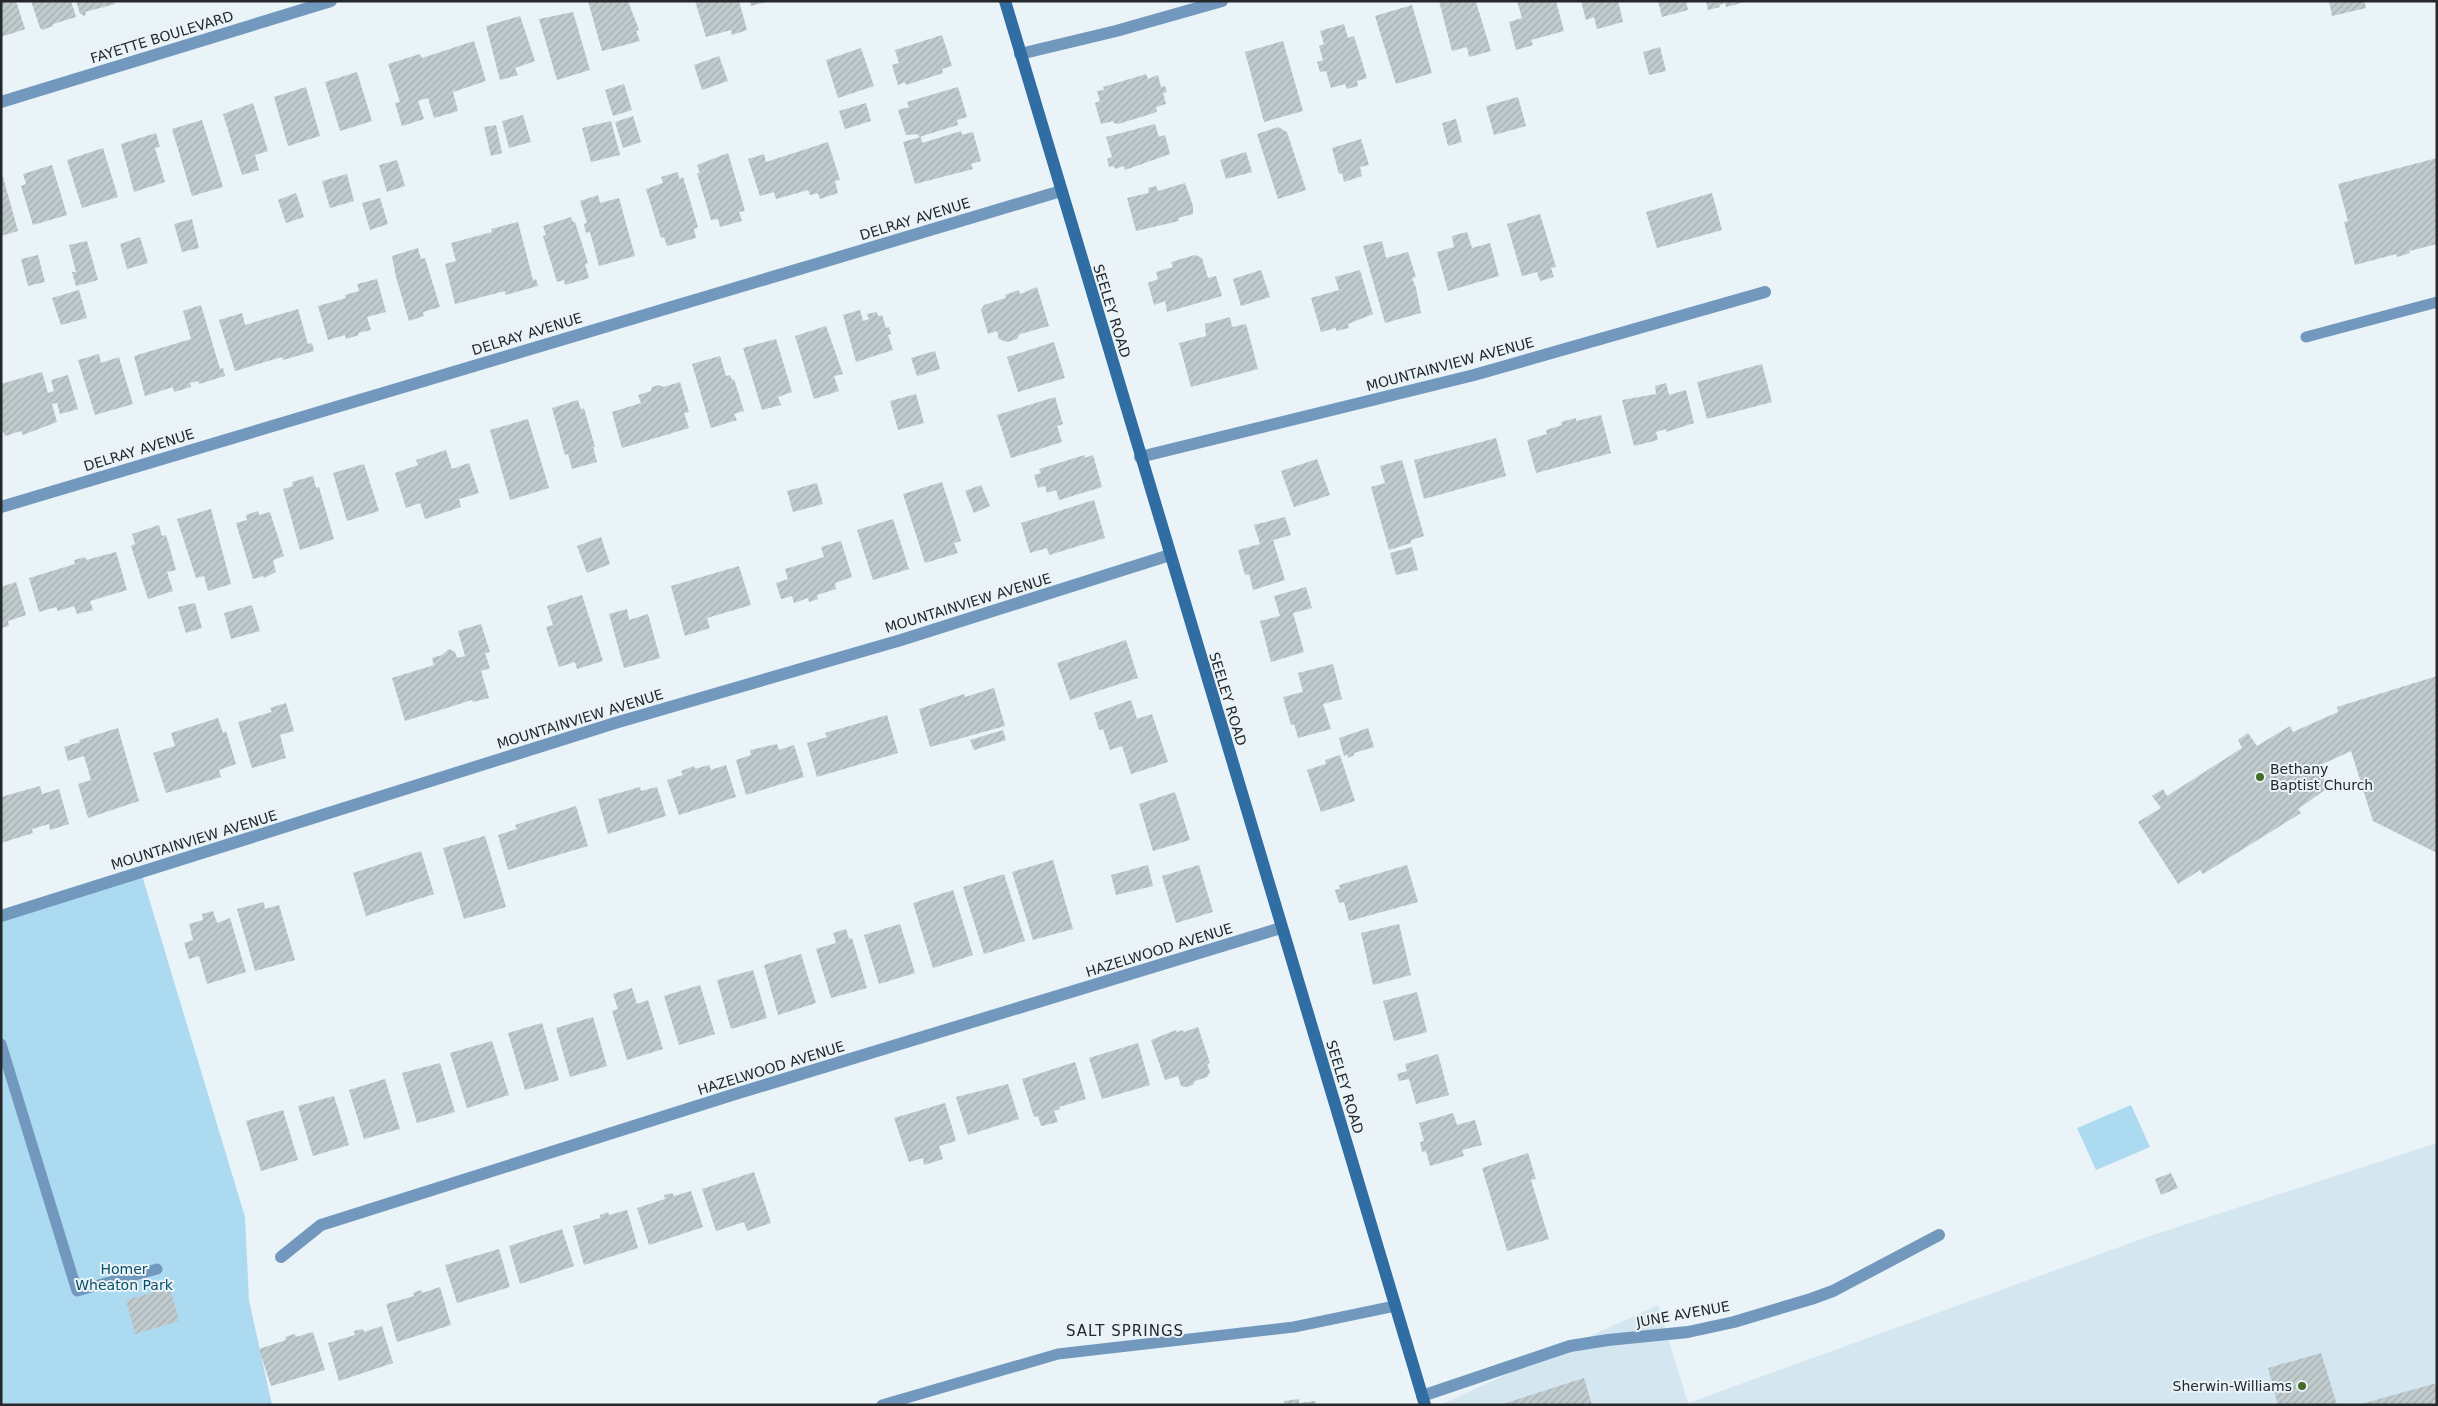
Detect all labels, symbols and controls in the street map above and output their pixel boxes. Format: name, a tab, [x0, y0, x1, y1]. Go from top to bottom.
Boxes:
street label: FAYETTE BOULEVARD	[88, 8, 236, 66]
street label: DELRAY AVENUE	[858, 195, 972, 243]
street label: SEELEY ROAD	[1090, 262, 1134, 360]
street label: DELRAY AVENUE	[470, 310, 584, 358]
street label: MOUNTAINVIEW AVENUE	[1364, 334, 1536, 394]
street label: DELRAY AVENUE	[82, 426, 196, 474]
street label: MOUNTAINVIEW AVENUE	[883, 570, 1053, 636]
street label: SEELEY ROAD	[1206, 650, 1250, 748]
street label: MOUNTAINVIEW AVENUE	[495, 686, 665, 752]
place label: Bethany Baptist Church	[2270, 761, 2373, 793]
marker: Bethany Baptist Church	[2254, 771, 2266, 783]
street label: MOUNTAINVIEW AVENUE	[109, 807, 279, 873]
street label: HAZELWOOD AVENUE	[1084, 920, 1234, 980]
street label: HAZELWOOD AVENUE	[696, 1038, 846, 1098]
street label: SEELEY ROAD	[1323, 1038, 1367, 1136]
park label: Homer Wheaton Park	[75, 1261, 174, 1293]
street label: JUNE AVENUE	[1634, 1298, 1731, 1330]
district label: SALT SPRINGS	[1066, 1322, 1184, 1340]
place label: Sherwin-Williams	[2173, 1378, 2292, 1394]
marker: Sherwin-Williams	[2296, 1380, 2308, 1392]

